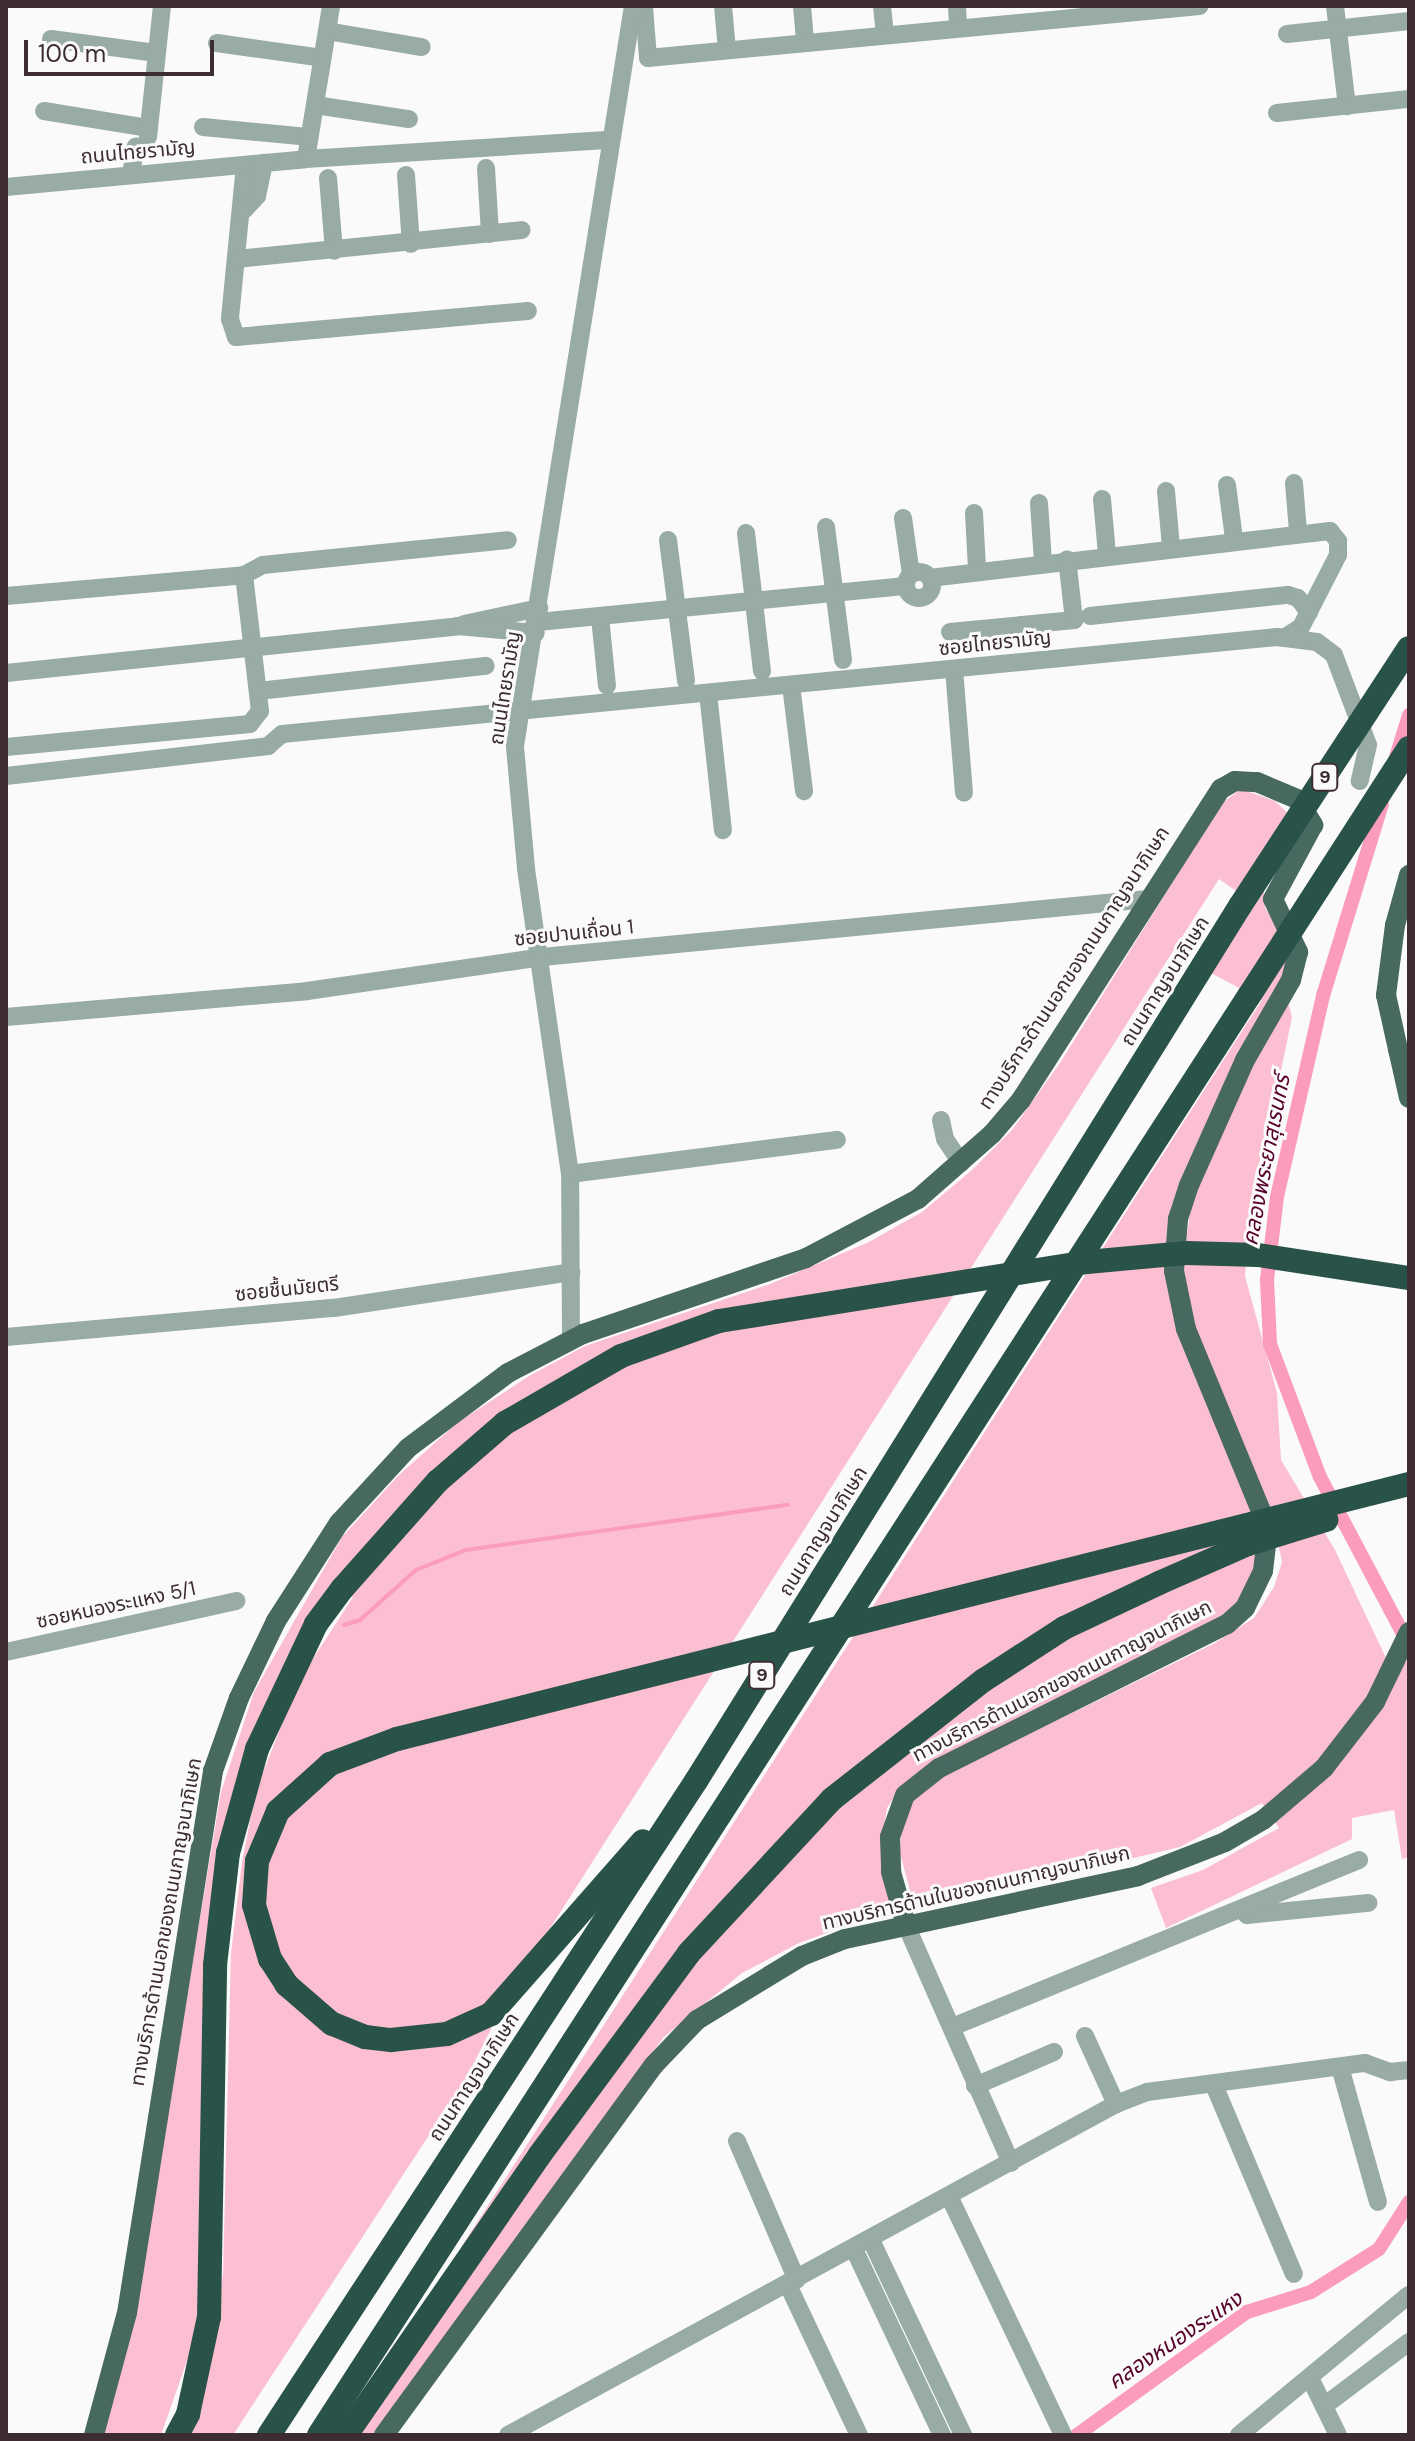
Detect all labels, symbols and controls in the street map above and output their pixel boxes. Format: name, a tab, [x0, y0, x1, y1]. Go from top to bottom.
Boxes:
scale bar	[28, 24, 218, 74]
text: 100 m	[38, 38, 106, 69]
street label: ถนนไทยรามัญ	[80, 135, 196, 169]
street label: ซอยไทยรามัญ	[938, 625, 1052, 661]
street label: ถนนไทยรามัญ	[484, 629, 526, 747]
road number: 9	[1311, 763, 1339, 791]
street label: ทางบริการด้านนอกของถนนกาญจนาภิเษก	[973, 822, 1175, 1114]
street label: ถนนกาญจนาภิเษก	[1115, 912, 1215, 1050]
street label: ซอยปานเถื่อน 1	[513, 915, 635, 951]
water label: คลองพระยาสุเรนทร์	[1237, 1072, 1295, 1248]
street label: ซอยชื้นมัยตรี	[234, 1272, 340, 1306]
street label: ถนนกาญจนาภิเษก	[773, 1462, 873, 1600]
street label: ซอยหนองระแหง 5/1	[34, 1576, 198, 1634]
street label: ทางบริการด้านนอกของถนนกาญจนาภิเษก	[908, 1595, 1216, 1767]
road number: 9	[748, 1661, 776, 1689]
street label: ทางบริการด้านนอกของถนนกาญจนาภิเษก	[125, 1756, 207, 2088]
street label: ทางบริการด้านในของถนนกาญจนาภิเษก	[820, 1841, 1132, 1935]
street label: ถนนกาญจนาภิเษก	[424, 2008, 524, 2146]
water label: คลองหนองระแหง	[1103, 2285, 1247, 2395]

